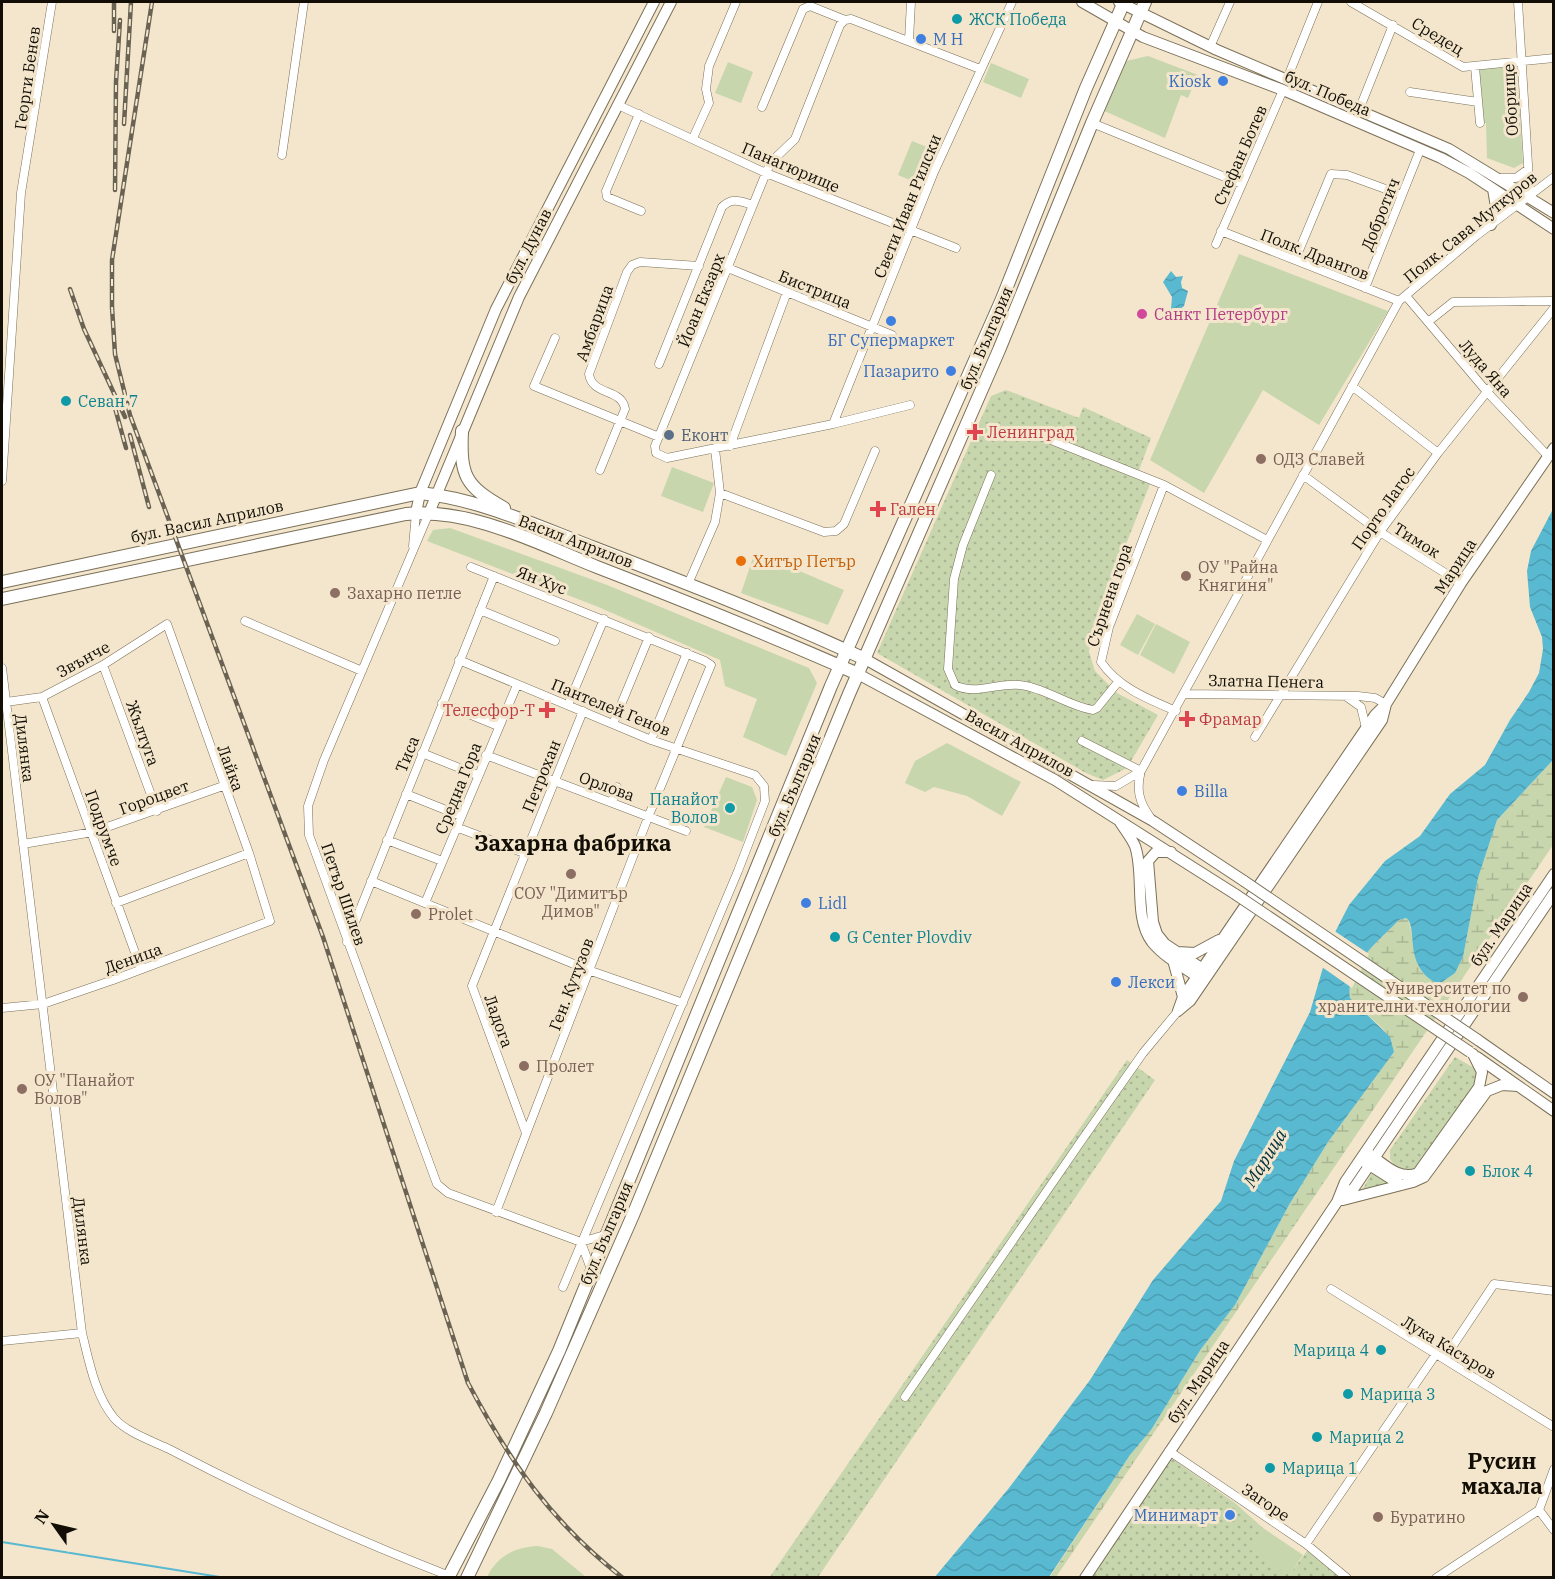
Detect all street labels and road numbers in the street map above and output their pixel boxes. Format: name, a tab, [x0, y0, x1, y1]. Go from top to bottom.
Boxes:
street label: Средец	[1408, 13, 1468, 60]
street label: Георги Бенев	[10, 25, 44, 131]
street label: Оборище	[1498, 63, 1522, 137]
street label: бул. Победа	[1282, 66, 1374, 120]
street label: Стефан Ботев	[1209, 102, 1271, 208]
street label: Свети Иван Рилски	[869, 131, 945, 281]
street label: Панагюрище	[739, 137, 843, 197]
street label: Полк. Сава Муткуров	[1399, 167, 1541, 287]
street label: Добротич	[1356, 175, 1404, 253]
street label: бул. Дунав	[500, 205, 556, 287]
street label: Полк. Дрангов	[1258, 224, 1372, 284]
street label: Йоан Екзарх	[673, 250, 729, 350]
street label: Бистрица	[776, 265, 855, 313]
street label: Амбарица	[571, 282, 617, 364]
street label: бул. България	[955, 283, 1017, 393]
street label: Луда Яна	[1455, 335, 1517, 402]
street label: Порто Лагос	[1347, 462, 1419, 554]
street label: бул. Васил Априлов	[129, 495, 285, 547]
street label: Васил Априлов	[516, 510, 636, 572]
street label: Тимок	[1390, 518, 1445, 562]
street label: Марица	[1430, 534, 1481, 598]
street label: Сърнена гора	[1082, 541, 1136, 649]
street label: Ян Хус	[514, 561, 570, 599]
street label: Звънче	[53, 636, 113, 682]
street label: Златна Пенега	[1208, 670, 1324, 692]
street label: Пантелей Генов	[549, 674, 673, 740]
street label: Жълтуга	[122, 697, 164, 769]
street label: Васил Априлов	[962, 705, 1078, 781]
street label: Дилянка	[11, 712, 39, 784]
street label: бул. България	[763, 730, 825, 840]
street label: Тиса	[391, 733, 423, 775]
street label: Петрохан	[517, 737, 565, 815]
street label: Средна Гора	[430, 739, 486, 837]
street label: Лайка	[213, 742, 249, 794]
street label: Орлова	[576, 767, 638, 805]
street label: Гороцвет	[116, 775, 192, 819]
street label: Подрумче	[81, 787, 127, 869]
street label: Петър Шилев	[317, 840, 371, 948]
street label: бул. Марица	[1466, 878, 1536, 970]
street label: Ген. Кутузов	[544, 935, 598, 1033]
street label: Деница	[101, 938, 165, 978]
street label: Ладога	[480, 992, 518, 1050]
street label: бул. България	[575, 1178, 637, 1288]
street label: Дилянка	[69, 1195, 97, 1267]
street label: Лука Касъров	[1398, 1311, 1500, 1383]
street label: бул. Марица	[1163, 1335, 1233, 1427]
street label: Загоре	[1238, 1479, 1294, 1525]

